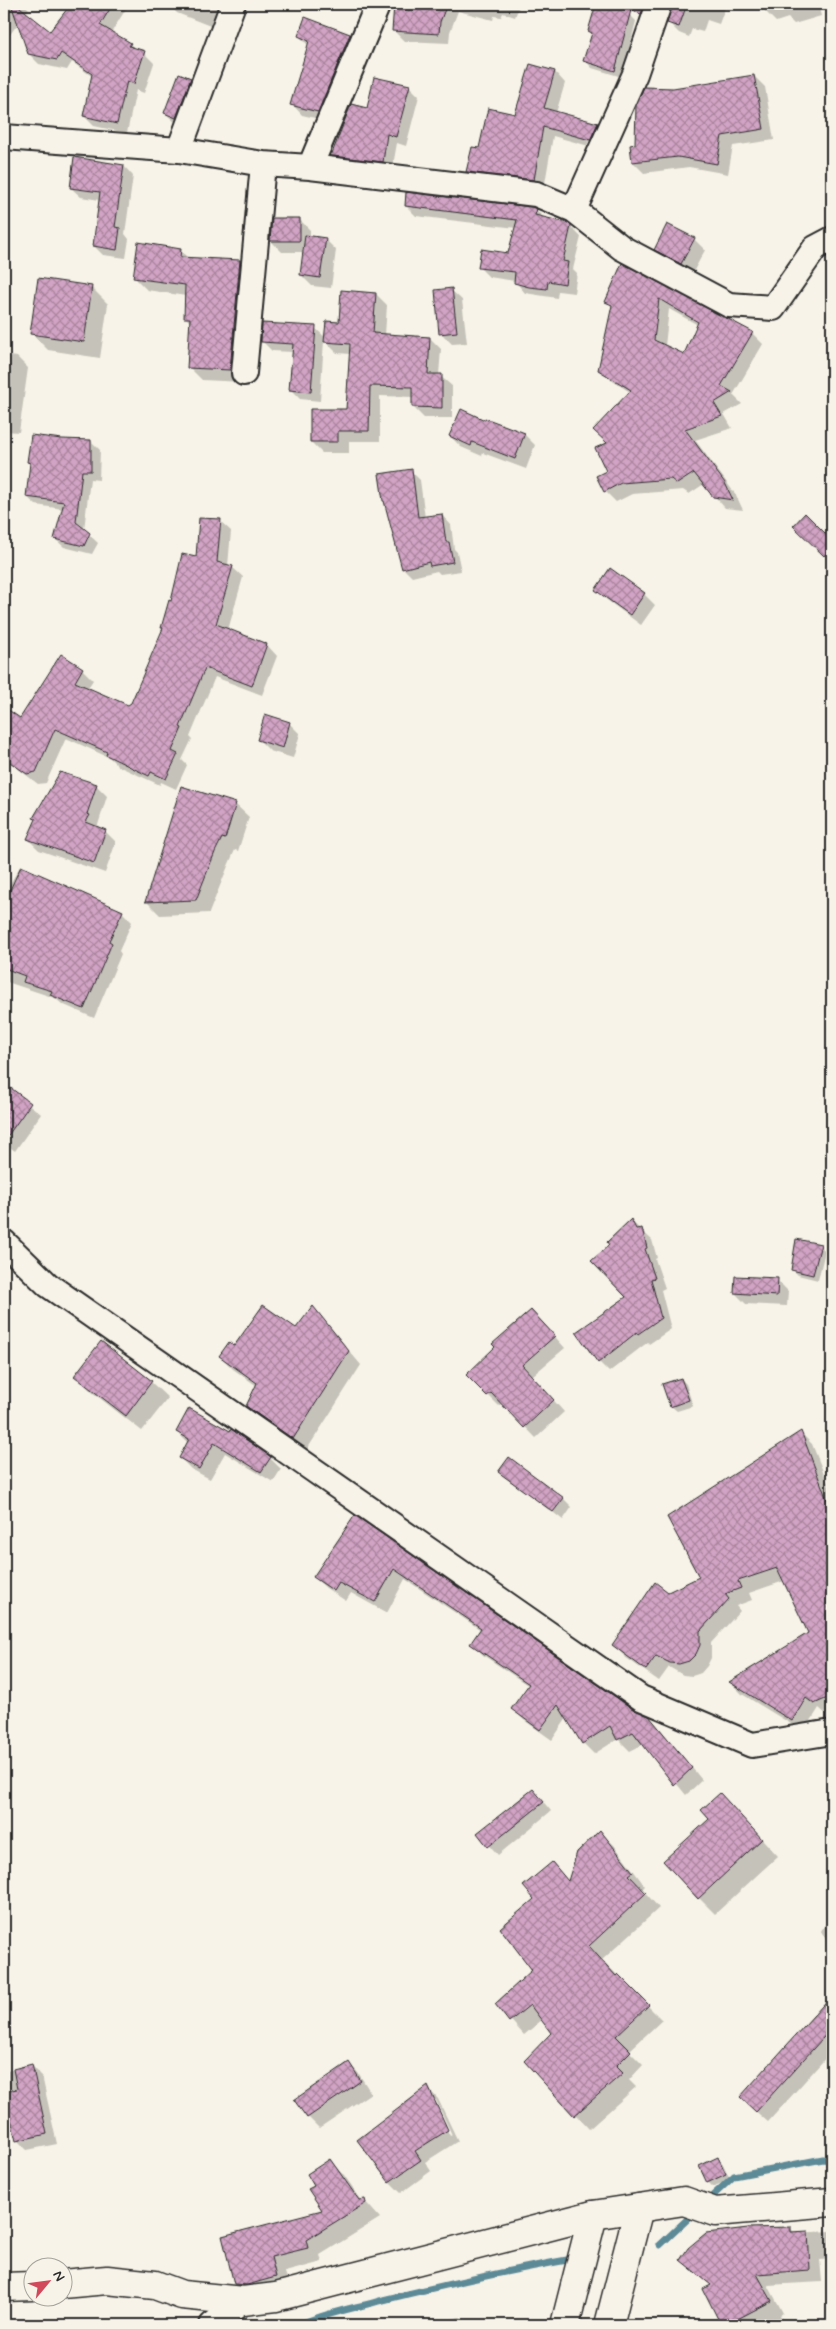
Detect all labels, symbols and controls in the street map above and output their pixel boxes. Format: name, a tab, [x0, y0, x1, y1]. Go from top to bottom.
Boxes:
north arrow	[22, 2256, 72, 2306]
text: N	[48, 2268, 69, 2285]

